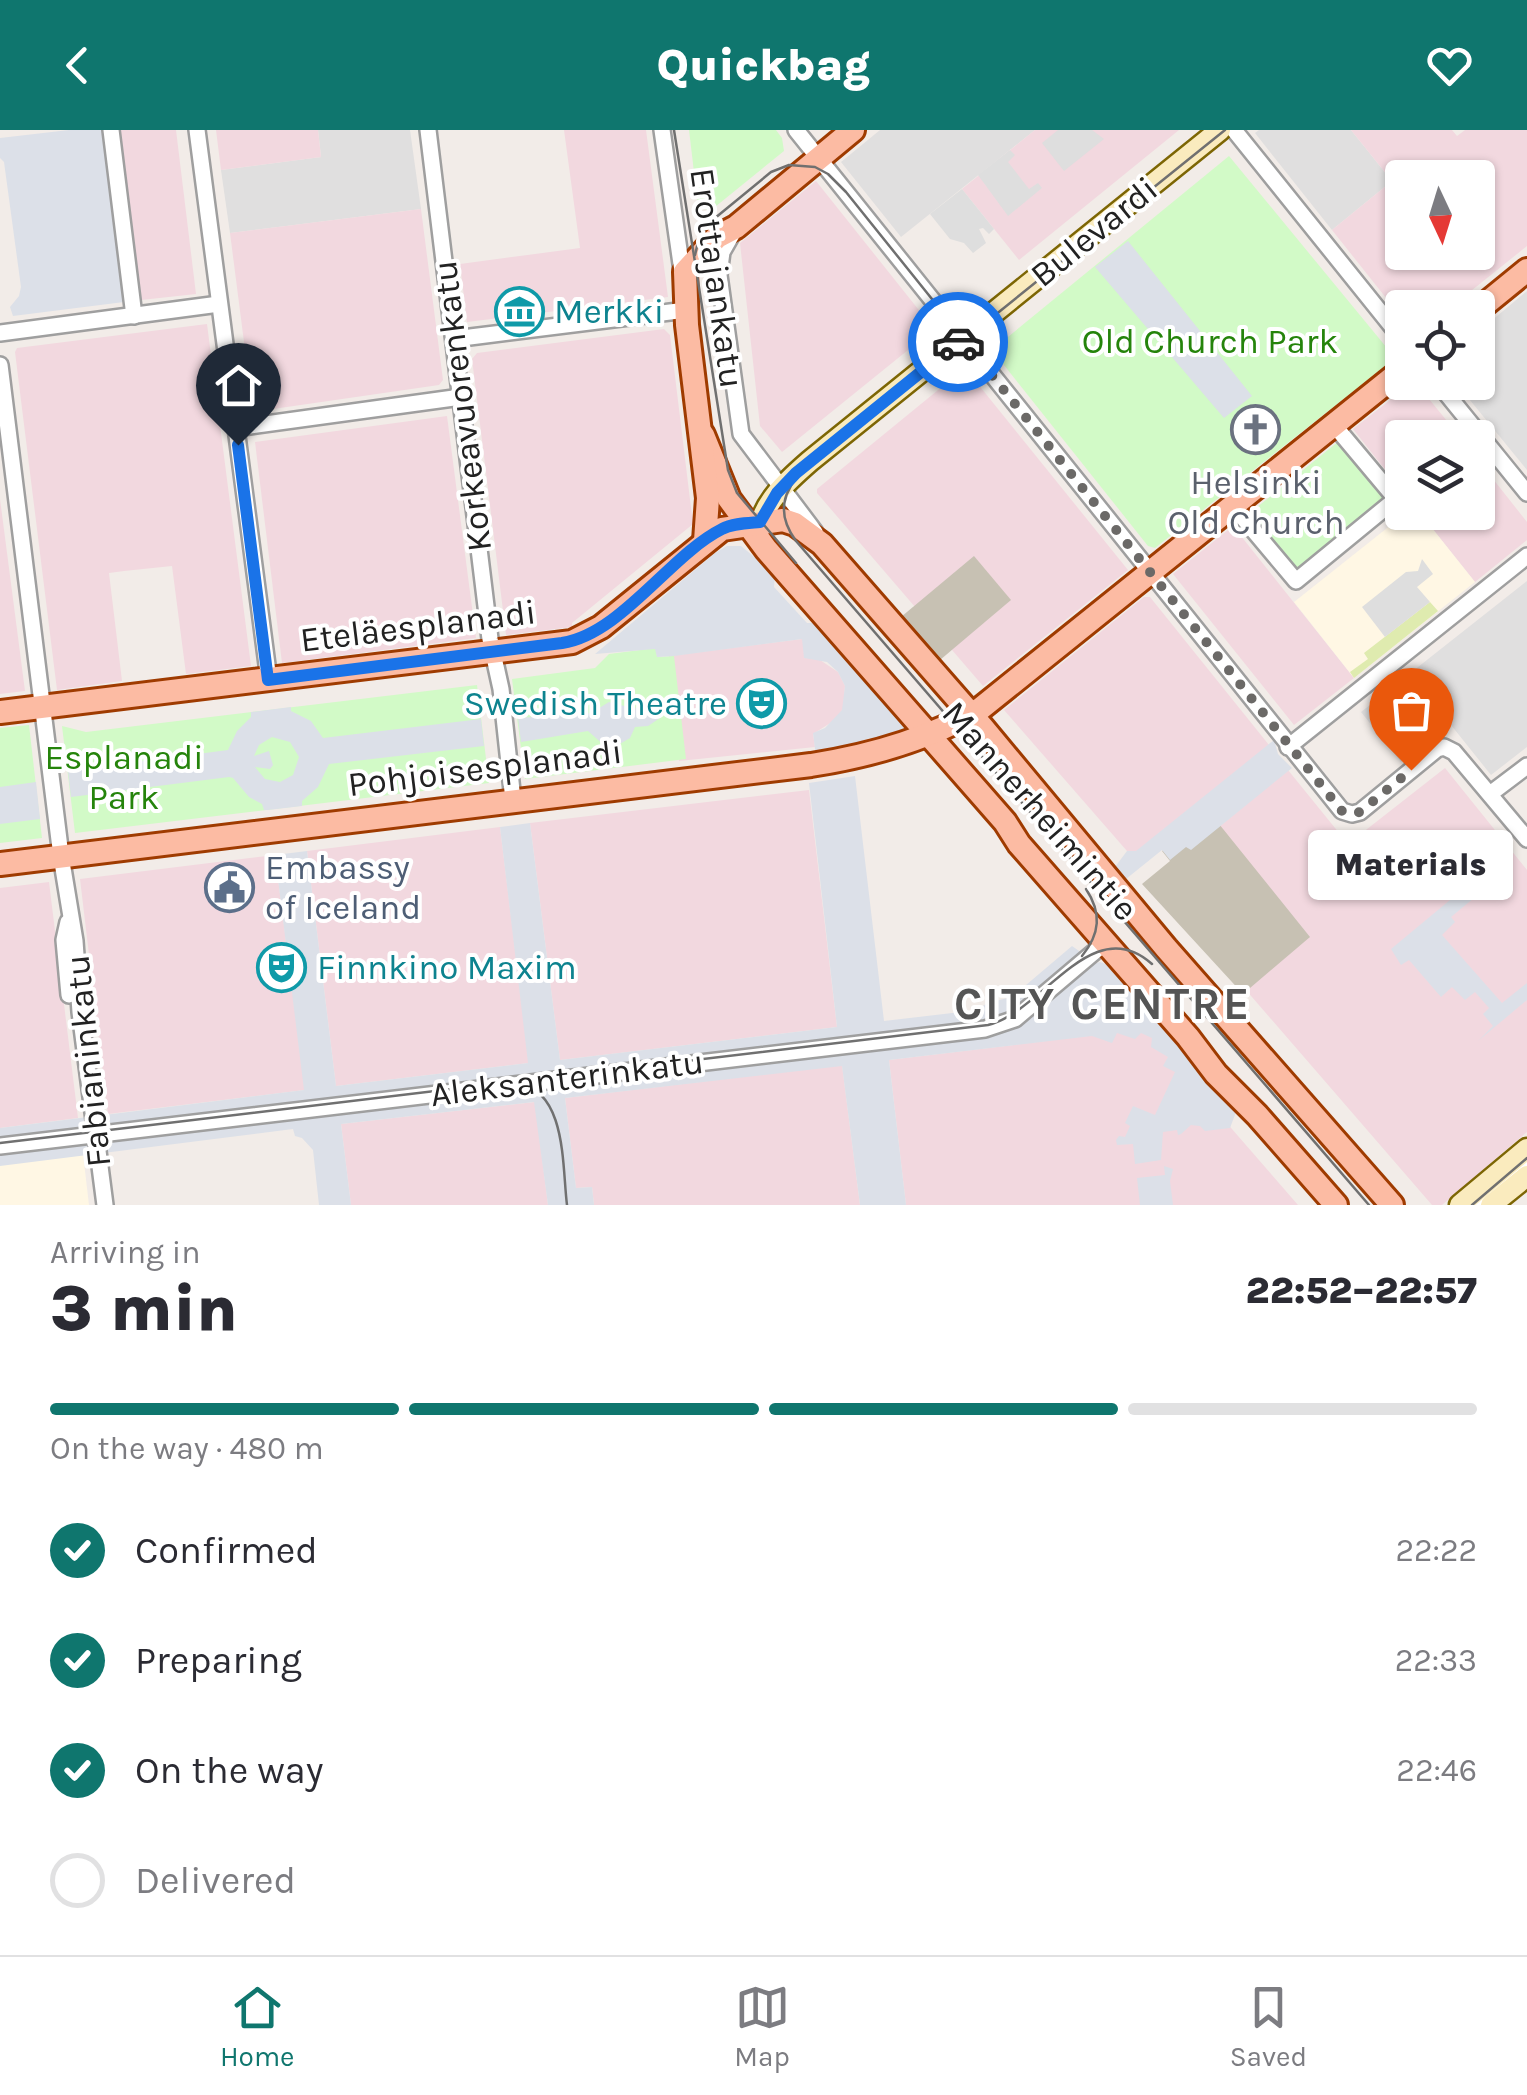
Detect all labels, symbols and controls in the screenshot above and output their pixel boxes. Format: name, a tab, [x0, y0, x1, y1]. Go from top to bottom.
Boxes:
icon: back	[50, 38, 105, 93]
icon: heart	[1422, 38, 1477, 93]
text: Quickbag	[657, 39, 870, 91]
north arrow	[1385, 160, 1495, 270]
map controls	[1385, 160, 1495, 530]
street label: Erottajankatu	[681, 165, 753, 391]
street label: Bulevardi	[1022, 168, 1166, 296]
street label: Korkeavuorenkatu	[424, 258, 500, 554]
museum icon: Merkki	[493, 285, 545, 337]
button: locate	[1385, 290, 1495, 400]
place label: Merkki	[554, 291, 664, 332]
courier	[908, 292, 1008, 392]
icon: car	[931, 315, 986, 370]
park label: Old Church Park	[1082, 321, 1338, 362]
pin	[196, 343, 281, 446]
icon: home	[211, 358, 266, 413]
church icon: Helsinki Old Church	[1230, 404, 1282, 456]
button: layers	[1385, 420, 1495, 530]
place label: Helsinki Old Church	[1167, 462, 1345, 543]
street label: Eteläesplanadi	[298, 591, 538, 661]
pin	[1369, 668, 1454, 771]
theatre icon: Swedish Theatre	[736, 677, 788, 729]
place label: Swedish Theatre	[464, 683, 727, 724]
icon: bag	[1384, 683, 1439, 738]
street label: Mannerheimintie	[934, 693, 1146, 929]
street label: Pohjoisesplanadi	[346, 731, 624, 805]
park label: Esplanadi Park	[44, 737, 204, 818]
callout: Materials	[1308, 830, 1514, 900]
text: Materials	[1334, 846, 1487, 883]
place label: Embassy of Iceland	[265, 847, 421, 928]
public building icon: Embassy of Iceland	[204, 861, 256, 913]
theatre icon: Finnkino Maxim	[256, 941, 308, 993]
place label: Finnkino Maxim	[317, 947, 577, 988]
street label: Fabianinkatu	[56, 953, 120, 1169]
district label: CITY CENTRE	[954, 978, 1252, 1030]
street label: Aleksanterinkatu	[428, 1041, 706, 1115]
text: Arriving in	[50, 1234, 201, 1271]
text: 22:52–22:57	[1246, 1268, 1477, 1313]
text: 3 min	[50, 1270, 238, 1346]
text: On the way · 480 m	[50, 1430, 324, 1467]
icon: check	[50, 1523, 105, 1578]
text: Confirmed	[135, 1528, 318, 1573]
text: 22:22	[1395, 1532, 1477, 1569]
icon: check	[50, 1633, 105, 1688]
text: Preparing	[135, 1638, 302, 1683]
text: 22:33	[1395, 1642, 1477, 1679]
icon: check	[50, 1743, 105, 1798]
text: On the way	[135, 1748, 323, 1793]
text: 22:46	[1396, 1752, 1477, 1789]
text: Delivered	[135, 1858, 296, 1903]
tab: Home	[220, 1980, 295, 2073]
tab: Map	[734, 1980, 790, 2073]
tab: Saved	[1230, 1980, 1307, 2073]

